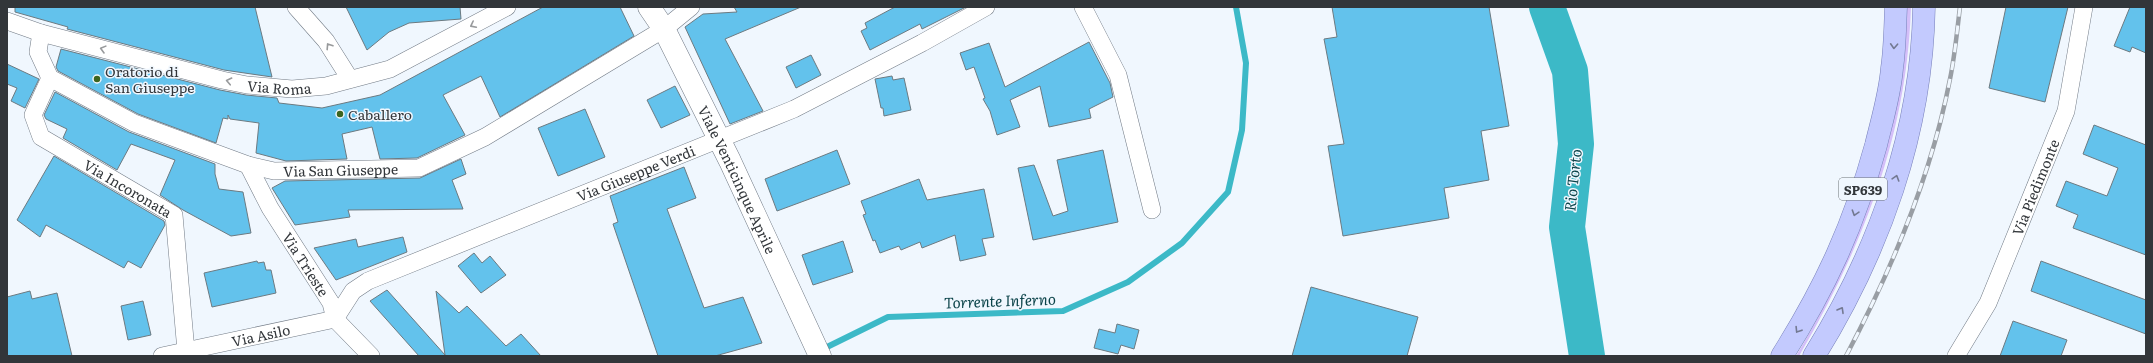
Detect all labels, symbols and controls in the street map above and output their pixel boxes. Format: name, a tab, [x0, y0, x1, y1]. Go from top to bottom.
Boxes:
one-way arrow	[470, 21, 477, 28]
one-way arrow	[1889, 43, 1898, 49]
one-way arrow	[327, 44, 334, 51]
one-way arrow	[100, 45, 107, 54]
place label: Oratorio di San Giuseppe	[105, 61, 195, 97]
marker: Oratorio di San Giuseppe	[92, 74, 102, 84]
street label: Via Roma	[246, 75, 313, 99]
one-way arrow	[226, 78, 232, 86]
street label: Viale Venticinque Aprile	[694, 102, 781, 257]
place label: Caballero	[348, 104, 412, 124]
marker: Caballero	[335, 109, 345, 119]
street label: Via Piedimonte	[2007, 136, 2064, 238]
street label: Via Giuseppe Verdi	[574, 140, 698, 206]
water label: Rio Torto	[1557, 148, 1587, 212]
street label: Via Incoronata	[80, 154, 176, 222]
street label: Via San Giuseppe	[283, 158, 398, 181]
one-way arrow	[1891, 174, 1900, 181]
road number: SP639	[1839, 178, 1887, 200]
one-way arrow	[1851, 209, 1860, 216]
street label: Via Trieste	[278, 228, 334, 300]
water label: Torrente Inferno	[944, 287, 1056, 313]
one-way arrow	[1836, 307, 1843, 314]
street label: Via Asilo	[230, 319, 292, 351]
one-way arrow	[1796, 326, 1803, 333]

